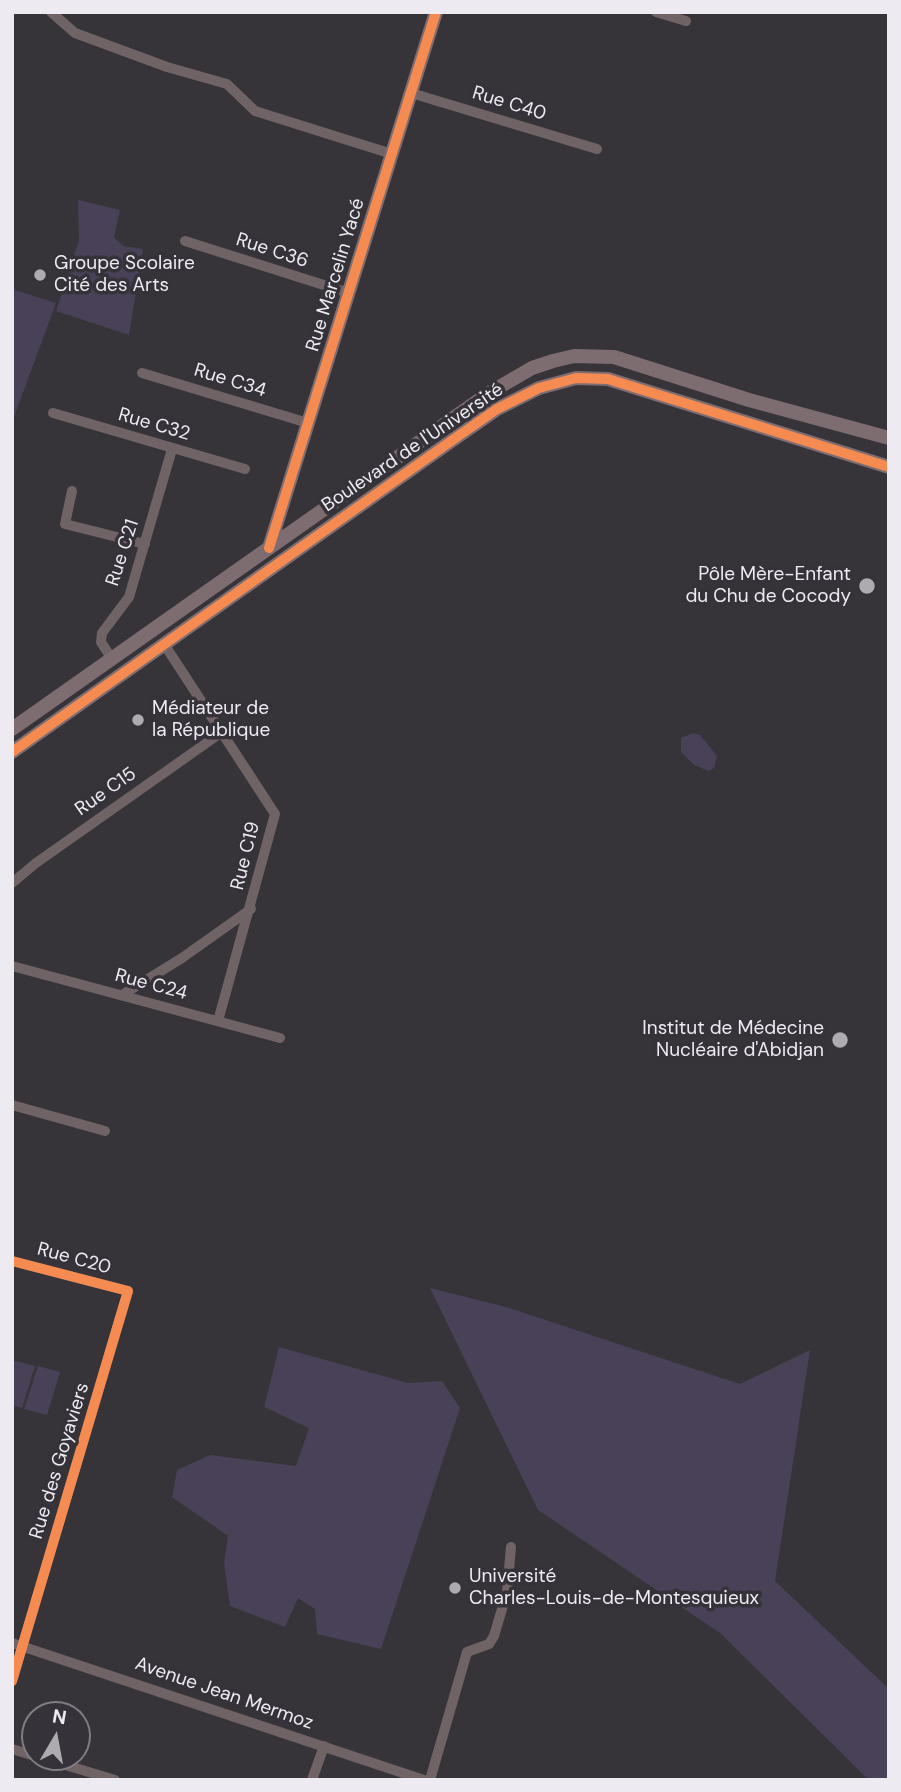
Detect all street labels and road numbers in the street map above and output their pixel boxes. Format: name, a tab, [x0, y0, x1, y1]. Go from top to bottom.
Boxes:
street label: Rue C40	[469, 82, 549, 126]
street label: Rue Marcelin Yacé	[302, 196, 370, 354]
street label: Rue C36	[233, 229, 311, 273]
street label: Rue C34	[191, 359, 269, 403]
street label: Boulevard de l'Université	[318, 379, 508, 517]
street label: Rue C32	[115, 404, 193, 446]
street label: Rue C21	[102, 517, 144, 589]
street label: Rue C15	[71, 763, 141, 821]
street label: Rue C19	[227, 820, 265, 892]
street label: Rue C24	[112, 964, 190, 1006]
street label: Rue C20	[35, 1238, 113, 1280]
street label: Rue des Goyaviers	[25, 1380, 95, 1542]
street label: Avenue Jean Mermoz	[132, 1653, 316, 1735]

